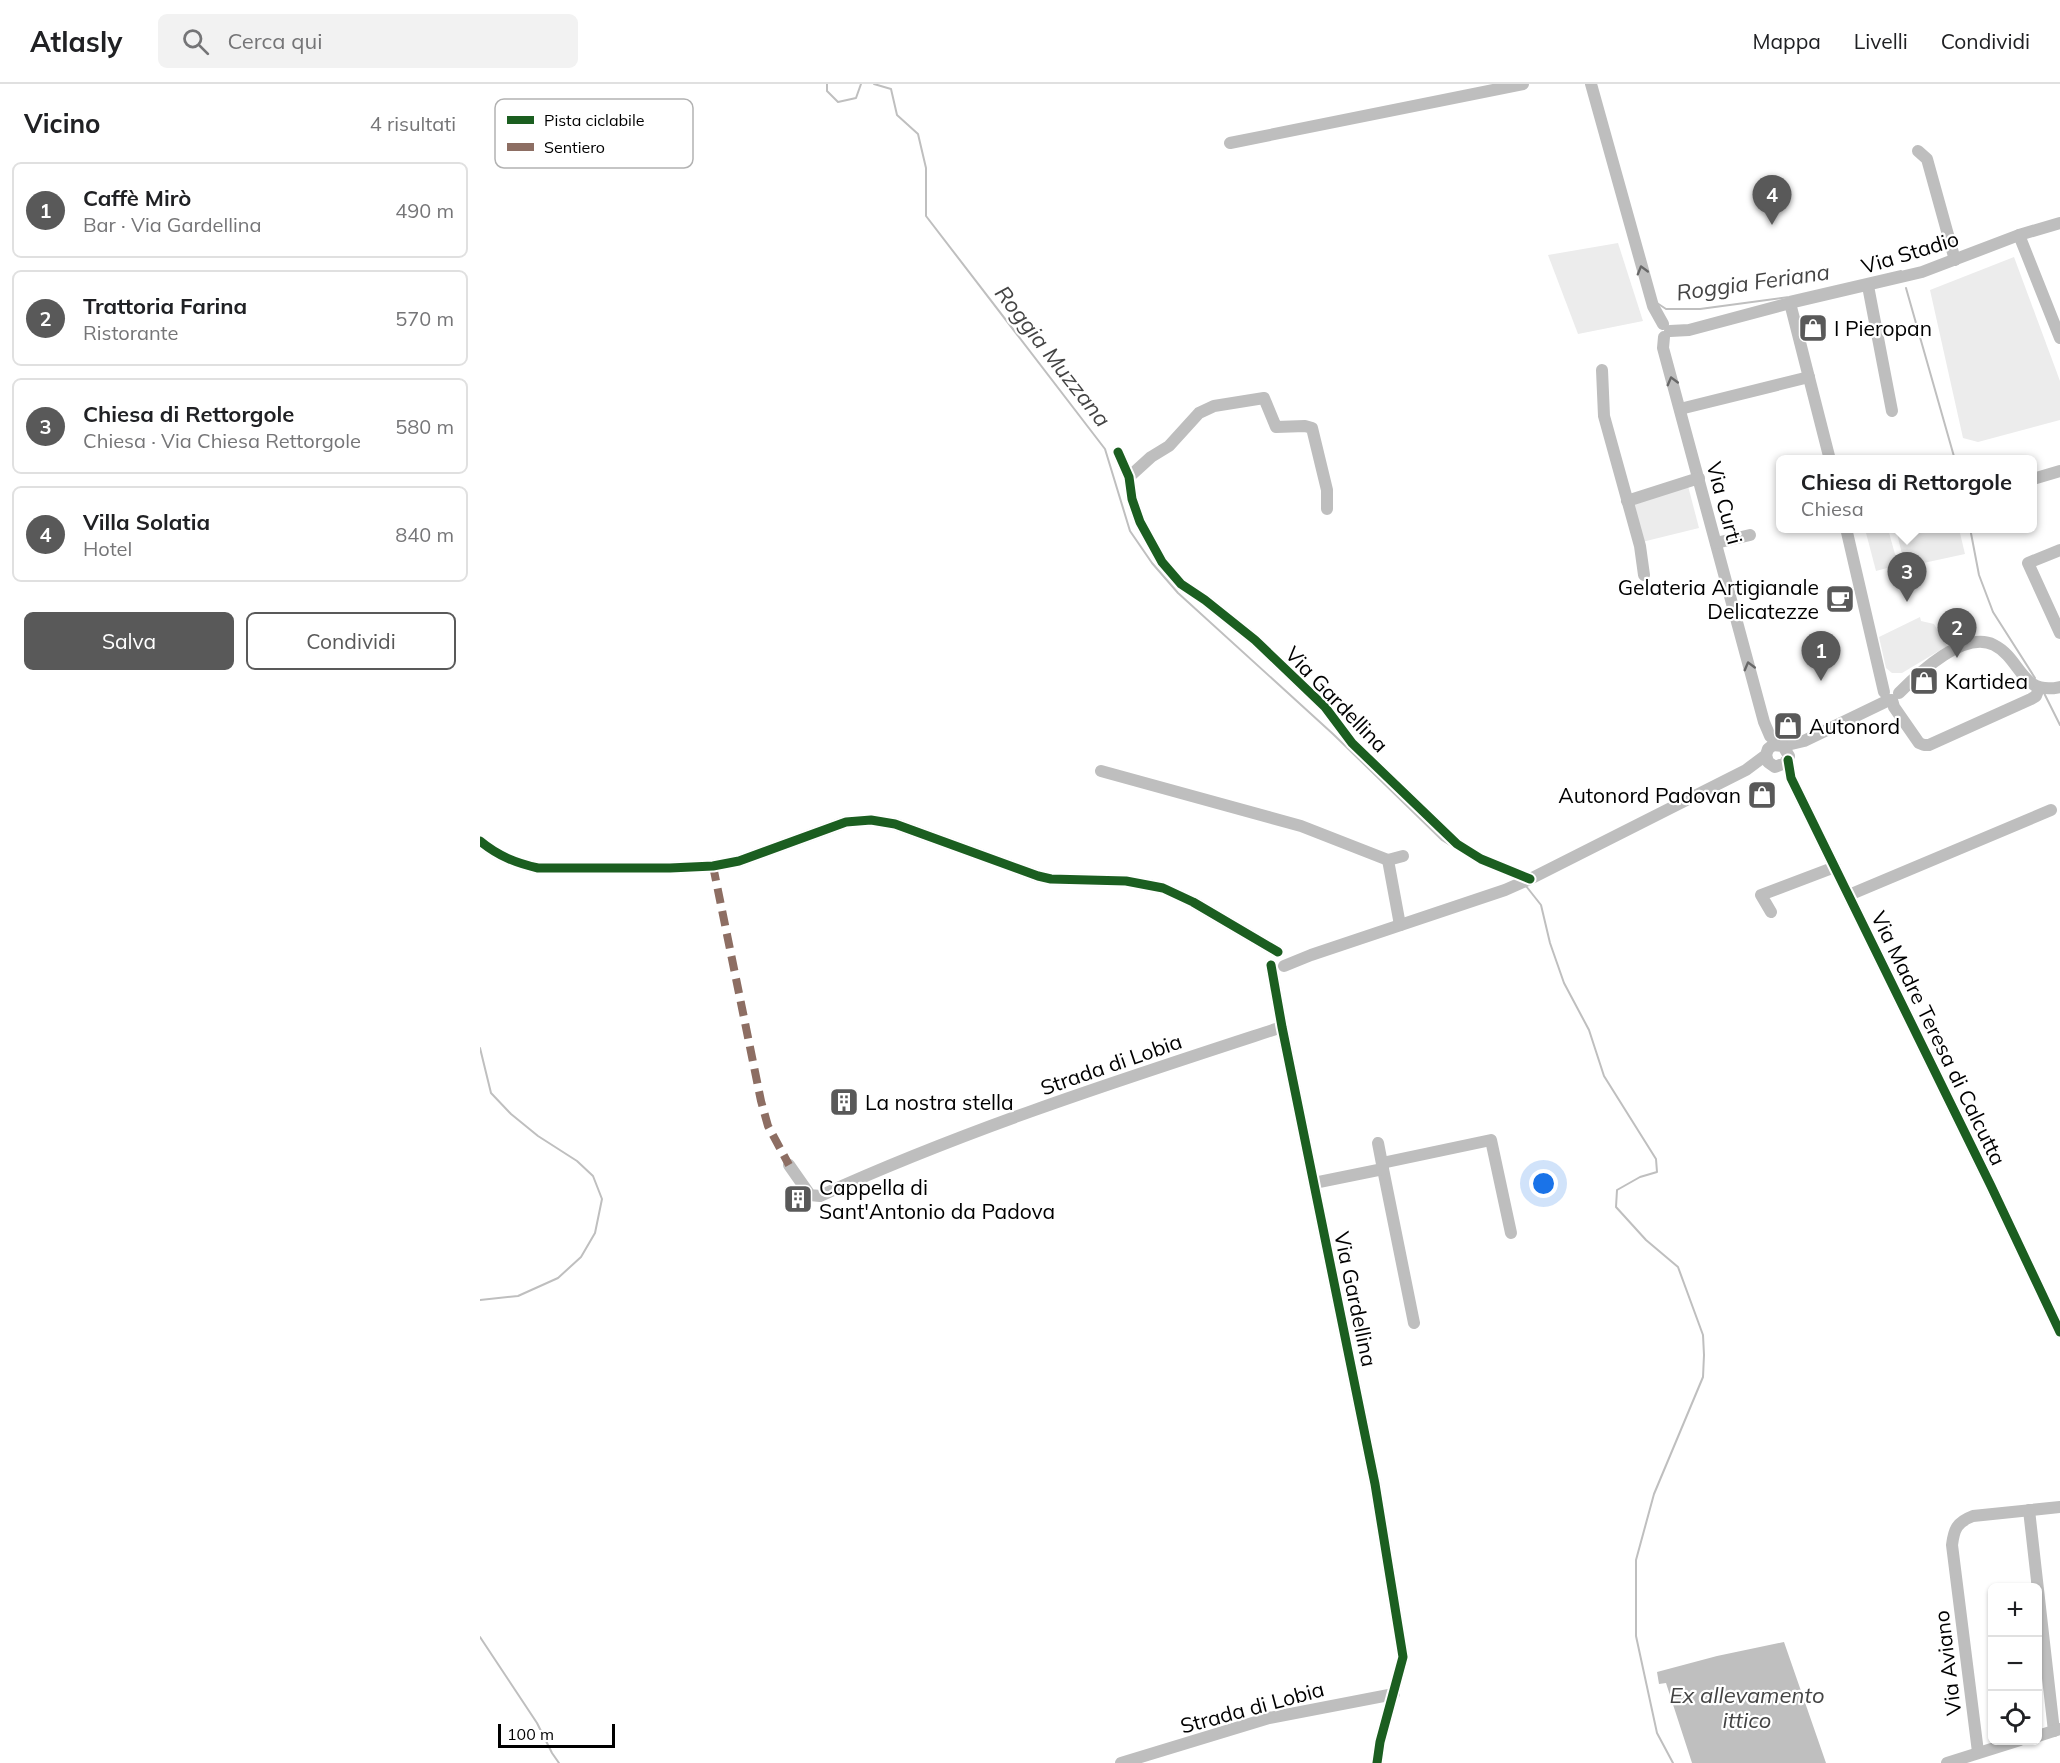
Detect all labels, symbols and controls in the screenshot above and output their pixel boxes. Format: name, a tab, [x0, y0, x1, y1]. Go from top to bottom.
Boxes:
search box	[158, 14, 578, 68]
text: Atlasly	[30, 24, 122, 59]
icon: search	[179, 25, 212, 58]
text: Cerca qui	[227, 27, 322, 55]
text: Mappa	[1752, 28, 1821, 54]
text: Livelli	[1854, 28, 1908, 54]
text: Condividi	[1941, 28, 2030, 54]
legend	[495, 99, 693, 168]
text: Vicino	[24, 107, 101, 140]
text: Pista ciclabile	[544, 110, 644, 130]
text: 4 risultati	[370, 111, 456, 136]
text: Sentiero	[544, 137, 605, 157]
pin: 4	[1752, 176, 1792, 225]
text: Caffè Mirò	[83, 184, 191, 212]
text: 1	[40, 198, 52, 223]
text: 490 m	[395, 198, 454, 223]
text: Bar · Via Gardellina	[83, 212, 262, 237]
street label: Via Stadio	[1858, 225, 1962, 279]
water label: Roggia Feriana	[1674, 257, 1832, 307]
one-way arrow	[1637, 265, 1650, 275]
water label: Roggia Muzzana	[989, 280, 1117, 432]
text: Trattoria Farina	[83, 292, 247, 320]
text: 2	[40, 306, 52, 331]
text: 570 m	[395, 306, 454, 331]
shop icon: I Pieropan	[1797, 312, 1829, 344]
place label: I Pieropan	[1834, 315, 1932, 341]
text: Ristorante	[83, 320, 178, 345]
one-way arrow	[1667, 376, 1679, 387]
text: Chiesa di Rettorgole	[83, 400, 294, 428]
text: 3	[40, 414, 52, 439]
text: 580 m	[395, 414, 454, 439]
text: Chiesa · Via Chiesa Rettorgole	[83, 428, 361, 453]
popup	[1776, 455, 2037, 533]
street label: Via Curti	[1702, 459, 1748, 547]
text: Chiesa di Rettorgole	[1801, 468, 2012, 496]
text: Chiesa	[1801, 496, 1864, 521]
text: Villa Solatia	[83, 508, 210, 536]
text: 4	[40, 522, 52, 547]
text: 840 m	[395, 522, 454, 547]
text: Hotel	[83, 536, 132, 561]
pin: 3	[1888, 552, 1926, 602]
place label: Gelateria Artigianale Delicatezze	[1618, 574, 1819, 624]
cafe icon: Gelateria Artigianale Delicatezze	[1824, 583, 1856, 615]
pin: 2	[1938, 608, 1976, 658]
button: Salva	[24, 612, 234, 670]
button: Condividi	[246, 612, 456, 670]
pin: 1	[1802, 632, 1840, 681]
street label: Via Gardellina	[1280, 641, 1394, 757]
one-way arrow	[1744, 661, 1756, 672]
shop icon: Kartidea	[1908, 665, 1940, 697]
place label: Kartidea	[1945, 668, 2028, 694]
shop icon: Autonord	[1772, 710, 1804, 742]
place label: Autonord	[1809, 713, 1900, 739]
shop icon: Autonord Padovan	[1746, 779, 1778, 811]
place label: Autonord Padovan	[1558, 782, 1741, 808]
street label: Via Madre Teresa di Calcutta	[1866, 907, 2012, 1169]
street label: Strada di Lobia	[1037, 1028, 1185, 1100]
building icon: La nostra stella	[828, 1086, 860, 1118]
place label: La nostra stella	[865, 1089, 1014, 1115]
your location	[1529, 1169, 1558, 1198]
place label: Cappella di Sant'Antonio da Padova	[819, 1174, 1055, 1224]
building icon: Cappella di Sant'Antonio da Padova	[782, 1183, 814, 1215]
street label: Via Gardellina	[1329, 1229, 1383, 1369]
map controls	[1988, 1583, 2042, 1745]
button: +	[1988, 1583, 2042, 1637]
street label: Via Aviano	[1928, 1609, 1966, 1717]
button: −	[1988, 1637, 2042, 1691]
street label: Strada di Lobia	[1177, 1675, 1327, 1739]
water label: Ex allevamento ittico	[1670, 1681, 1824, 1734]
button: locate	[1988, 1691, 2042, 1745]
scale bar	[498, 1721, 615, 1748]
text: 100 m	[507, 1724, 554, 1744]

